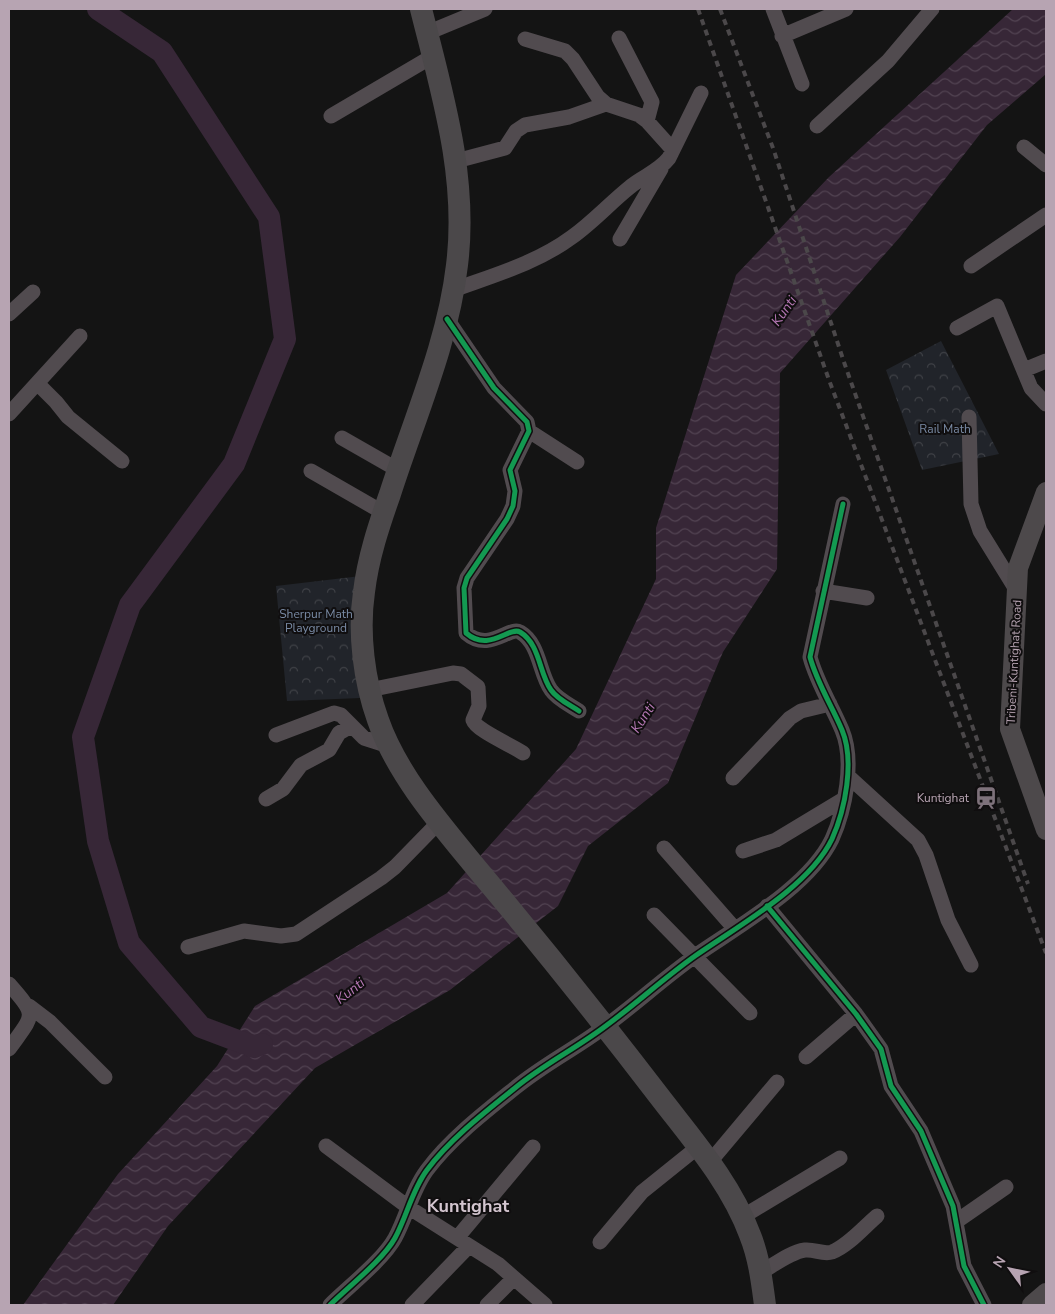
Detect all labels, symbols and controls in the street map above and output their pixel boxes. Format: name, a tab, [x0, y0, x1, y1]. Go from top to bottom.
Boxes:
water label: Kunti	[767, 292, 802, 330]
park label: Rail Math	[919, 421, 971, 437]
street label: Tribeni-Kuntighat Road	[1003, 599, 1025, 725]
park label: Sherpur Math Playground	[279, 606, 353, 636]
water label: Kunti	[626, 699, 660, 737]
station icon: Kuntighat	[973, 785, 999, 811]
place label: Kuntighat	[917, 790, 970, 806]
water label: Kunti	[331, 973, 369, 1009]
district label: Kuntighat	[427, 1194, 509, 1218]
north arrow	[985, 1244, 1035, 1294]
text: N	[989, 1253, 1010, 1272]

